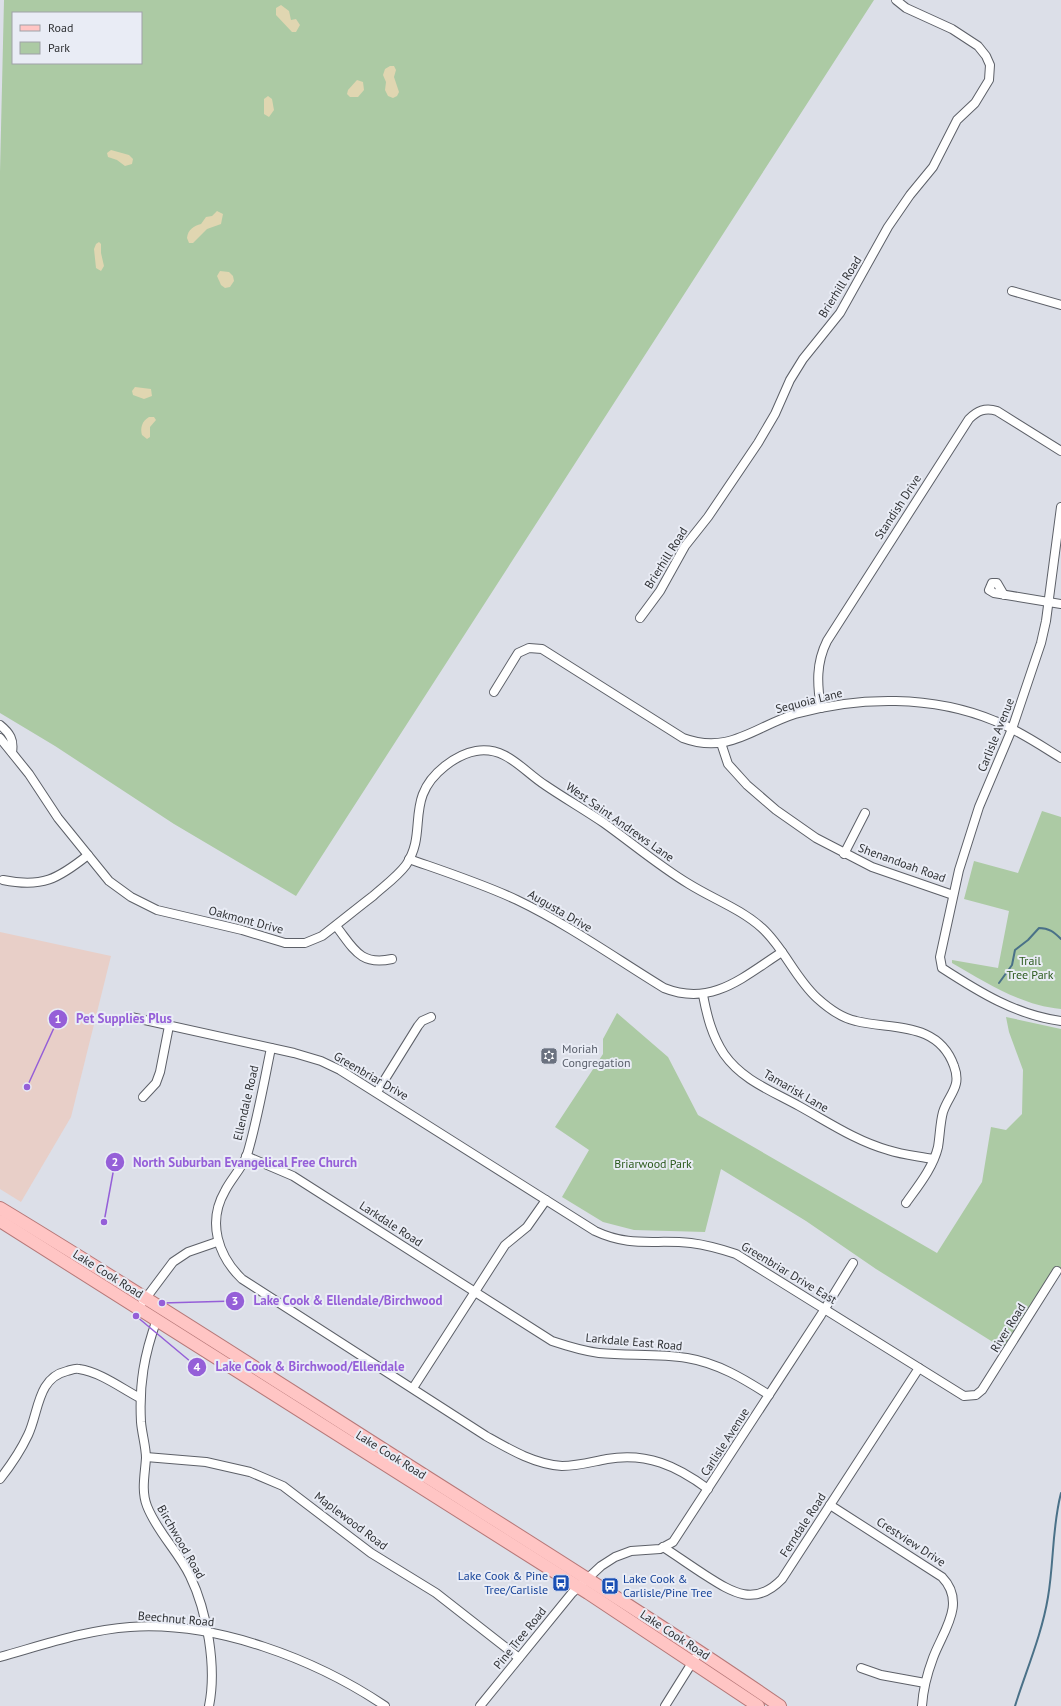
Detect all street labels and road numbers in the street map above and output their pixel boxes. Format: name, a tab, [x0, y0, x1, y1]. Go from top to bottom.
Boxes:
street label: Brierhill Road	[815, 253, 864, 320]
street label: Standish Drive	[871, 471, 924, 542]
street label: Brierhill Road	[641, 524, 690, 591]
street label: Sequoia Lane	[774, 685, 844, 716]
street label: Carlisle Avenue	[974, 696, 1017, 774]
street label: West Saint Andrews Lane	[563, 779, 677, 865]
street label: Shenandoah Road	[856, 840, 948, 885]
street label: Augusta Drive	[526, 886, 595, 935]
street label: Oakmont Drive	[207, 902, 285, 937]
street label: Greenbriar Drive	[331, 1048, 411, 1103]
street label: Ellendale Road	[230, 1064, 261, 1142]
street label: Tamarisk Lane	[761, 1066, 831, 1115]
street label: Larkdale Road	[357, 1198, 426, 1250]
street label: Greenbriar Drive East	[739, 1238, 840, 1307]
street label: Lake Cook Road	[70, 1246, 146, 1301]
street label: River Road	[987, 1301, 1028, 1355]
street label: Larkdale East Road	[585, 1330, 683, 1353]
street label: Carlisle Avenue	[697, 1405, 752, 1479]
street label: Lake Cook Road	[353, 1427, 429, 1482]
street label: Maplewood Road	[312, 1488, 391, 1553]
street label: Ferndale Road	[776, 1490, 829, 1560]
street label: Birchwood Road	[154, 1502, 209, 1581]
street label: Crestview Drive	[874, 1514, 949, 1570]
street label: Pine Tree Road	[490, 1604, 549, 1672]
street label: Lake Cook Road	[638, 1606, 713, 1663]
street label: Beechnut Road	[137, 1608, 215, 1629]

